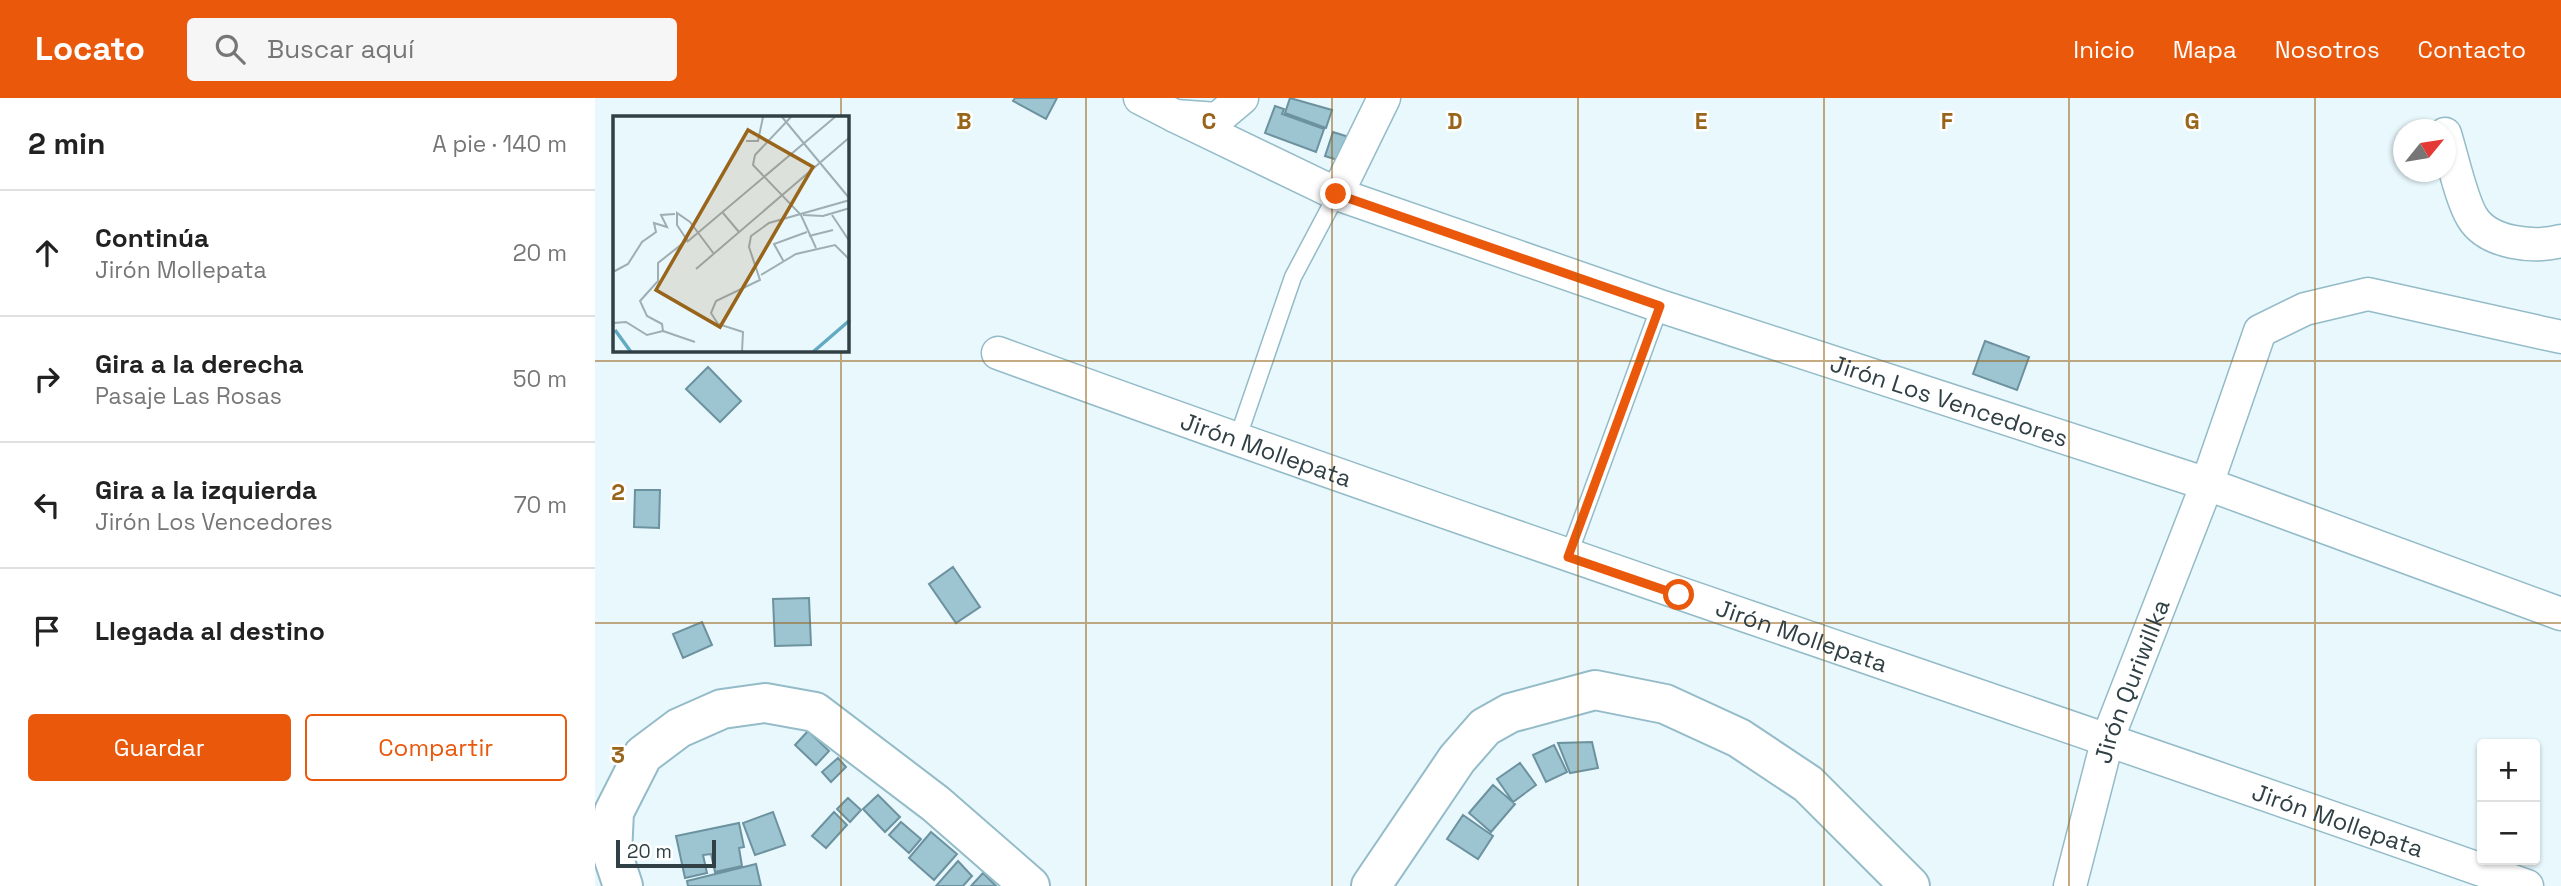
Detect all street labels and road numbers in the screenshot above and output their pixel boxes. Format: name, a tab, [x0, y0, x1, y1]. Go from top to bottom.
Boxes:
street label: Jirón Los Vencedores	[1827, 347, 2072, 453]
street label: Jirón Mollepata	[1176, 405, 1356, 494]
street label: Jirón Mollepata	[1712, 591, 1892, 679]
street label: Jirón Quriwillka	[2087, 594, 2176, 767]
street label: Jirón Mollepata	[2248, 776, 2428, 864]

